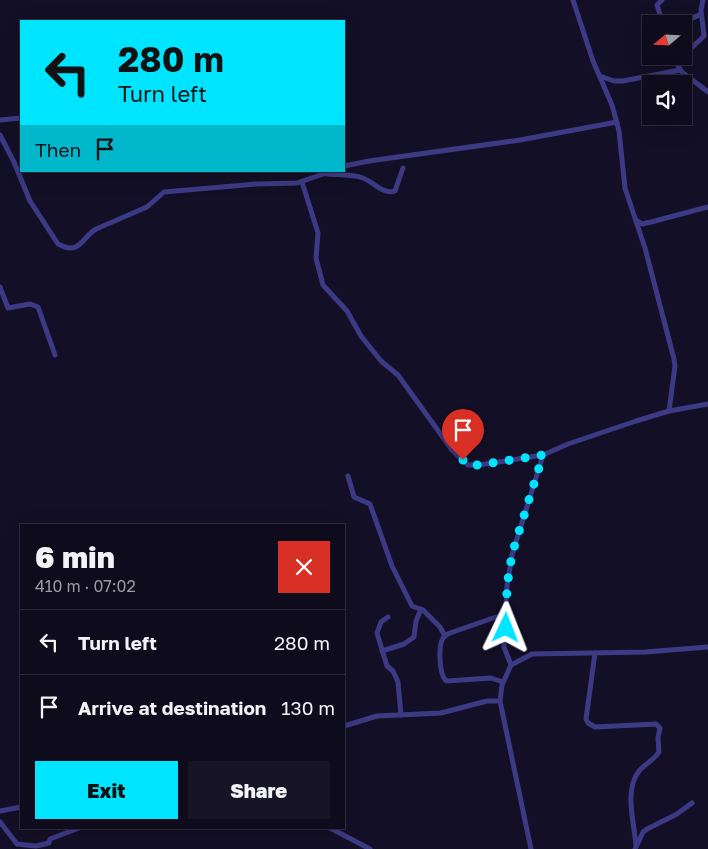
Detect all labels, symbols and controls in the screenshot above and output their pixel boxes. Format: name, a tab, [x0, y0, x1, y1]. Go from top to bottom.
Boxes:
north arrow	[642, 15, 692, 65]
map controls	[642, 15, 692, 125]
text: 280 m	[118, 38, 224, 80]
icon: left	[35, 40, 100, 105]
button: sound	[642, 75, 692, 125]
text: Turn left	[118, 80, 207, 107]
icon: arrive	[91, 135, 119, 163]
text: Then	[35, 138, 81, 161]
pin	[442, 409, 484, 460]
icon: arrive	[449, 416, 477, 444]
text: 6 min	[35, 539, 115, 575]
button: close	[278, 541, 330, 593]
text: 410 m · 07:02	[35, 576, 136, 596]
position arrow	[479, 601, 531, 653]
icon: left	[35, 628, 63, 656]
text: Turn left	[78, 631, 157, 654]
text: 280 m	[274, 631, 330, 654]
icon: arrive	[35, 693, 63, 721]
text: Arrive at destination	[78, 696, 266, 719]
text: 130 m	[281, 696, 335, 719]
button: Exit	[35, 761, 178, 819]
button: Share	[188, 761, 330, 819]

